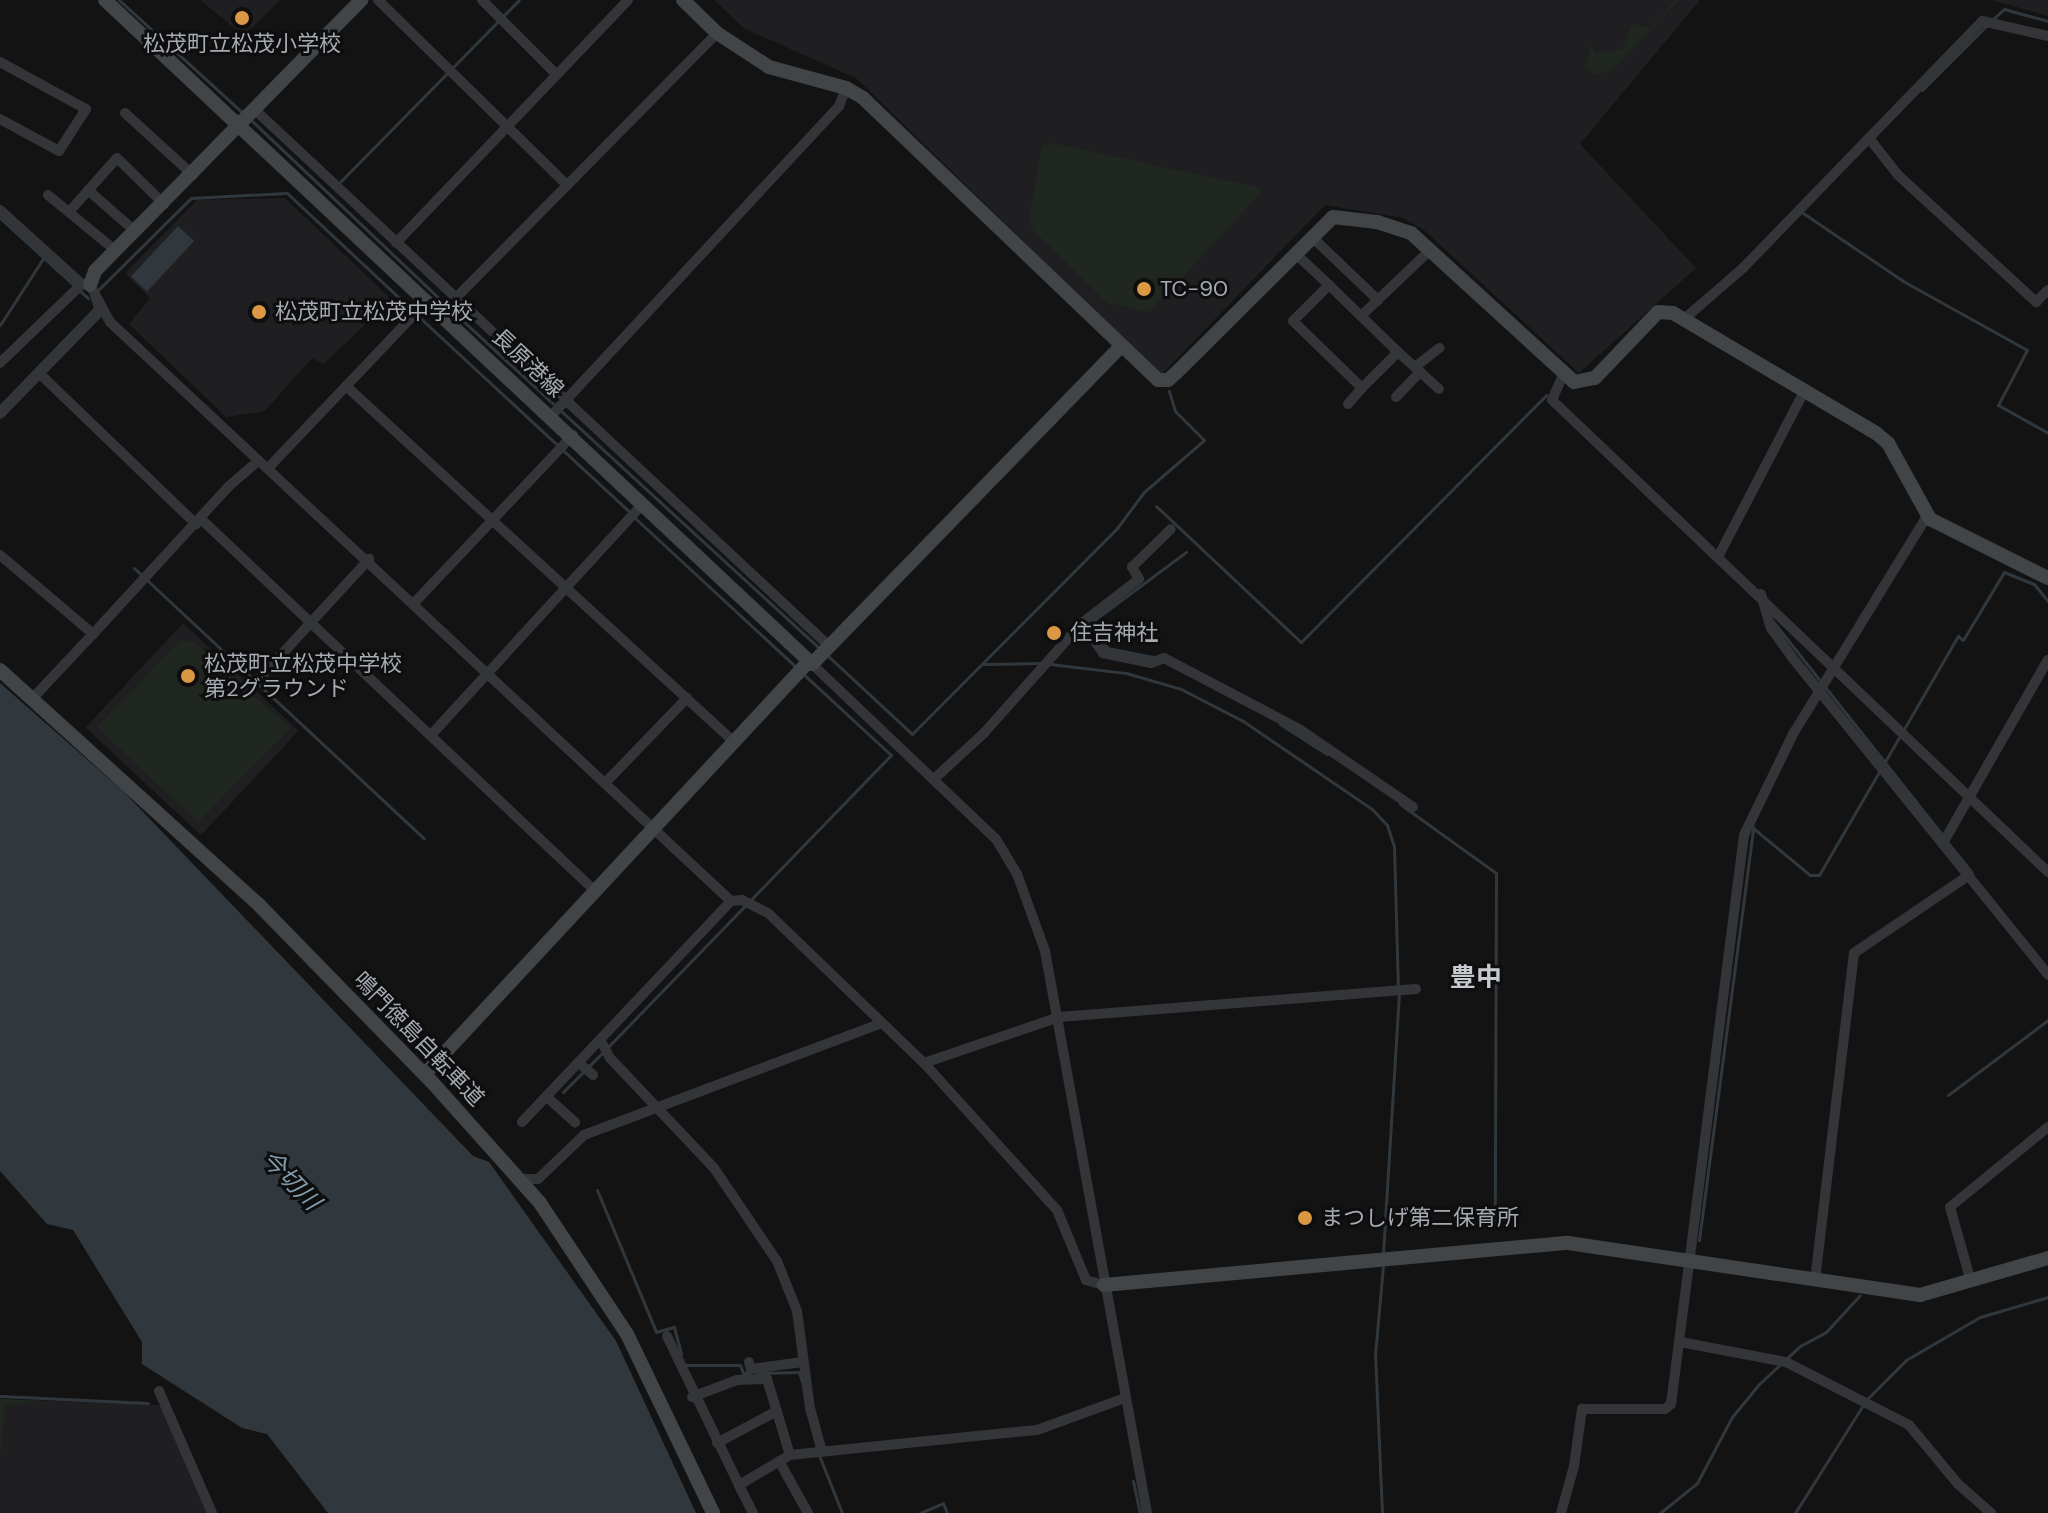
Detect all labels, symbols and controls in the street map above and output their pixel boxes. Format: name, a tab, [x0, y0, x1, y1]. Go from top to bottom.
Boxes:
marker: 松茂町立松茂小学校	[233, 9, 251, 27]
place label: 松茂町立松茂小学校	[143, 31, 341, 57]
place label: TC-90	[1160, 276, 1228, 302]
marker: TC-90	[1135, 280, 1153, 298]
place label: 松茂町立松茂中学校	[275, 299, 473, 325]
marker: 松茂町立松茂中学校	[250, 303, 268, 321]
street label: 長原港線	[487, 323, 569, 403]
place label: 住吉神社	[1070, 620, 1158, 646]
marker: 住吉神社	[1045, 624, 1063, 642]
place label: 松茂町立松茂中学校 第2グラウンド	[204, 650, 402, 702]
marker: 松茂町立松茂中学校 第2グラウンド	[179, 667, 197, 685]
district label: 豊中	[1450, 962, 1502, 994]
street label: 鳴門徳島自転車道	[348, 967, 490, 1111]
water label: 今切川	[256, 1144, 326, 1216]
place label: まつしげ第二保育所	[1321, 1205, 1519, 1231]
marker: まつしげ第二保育所	[1296, 1209, 1314, 1227]

